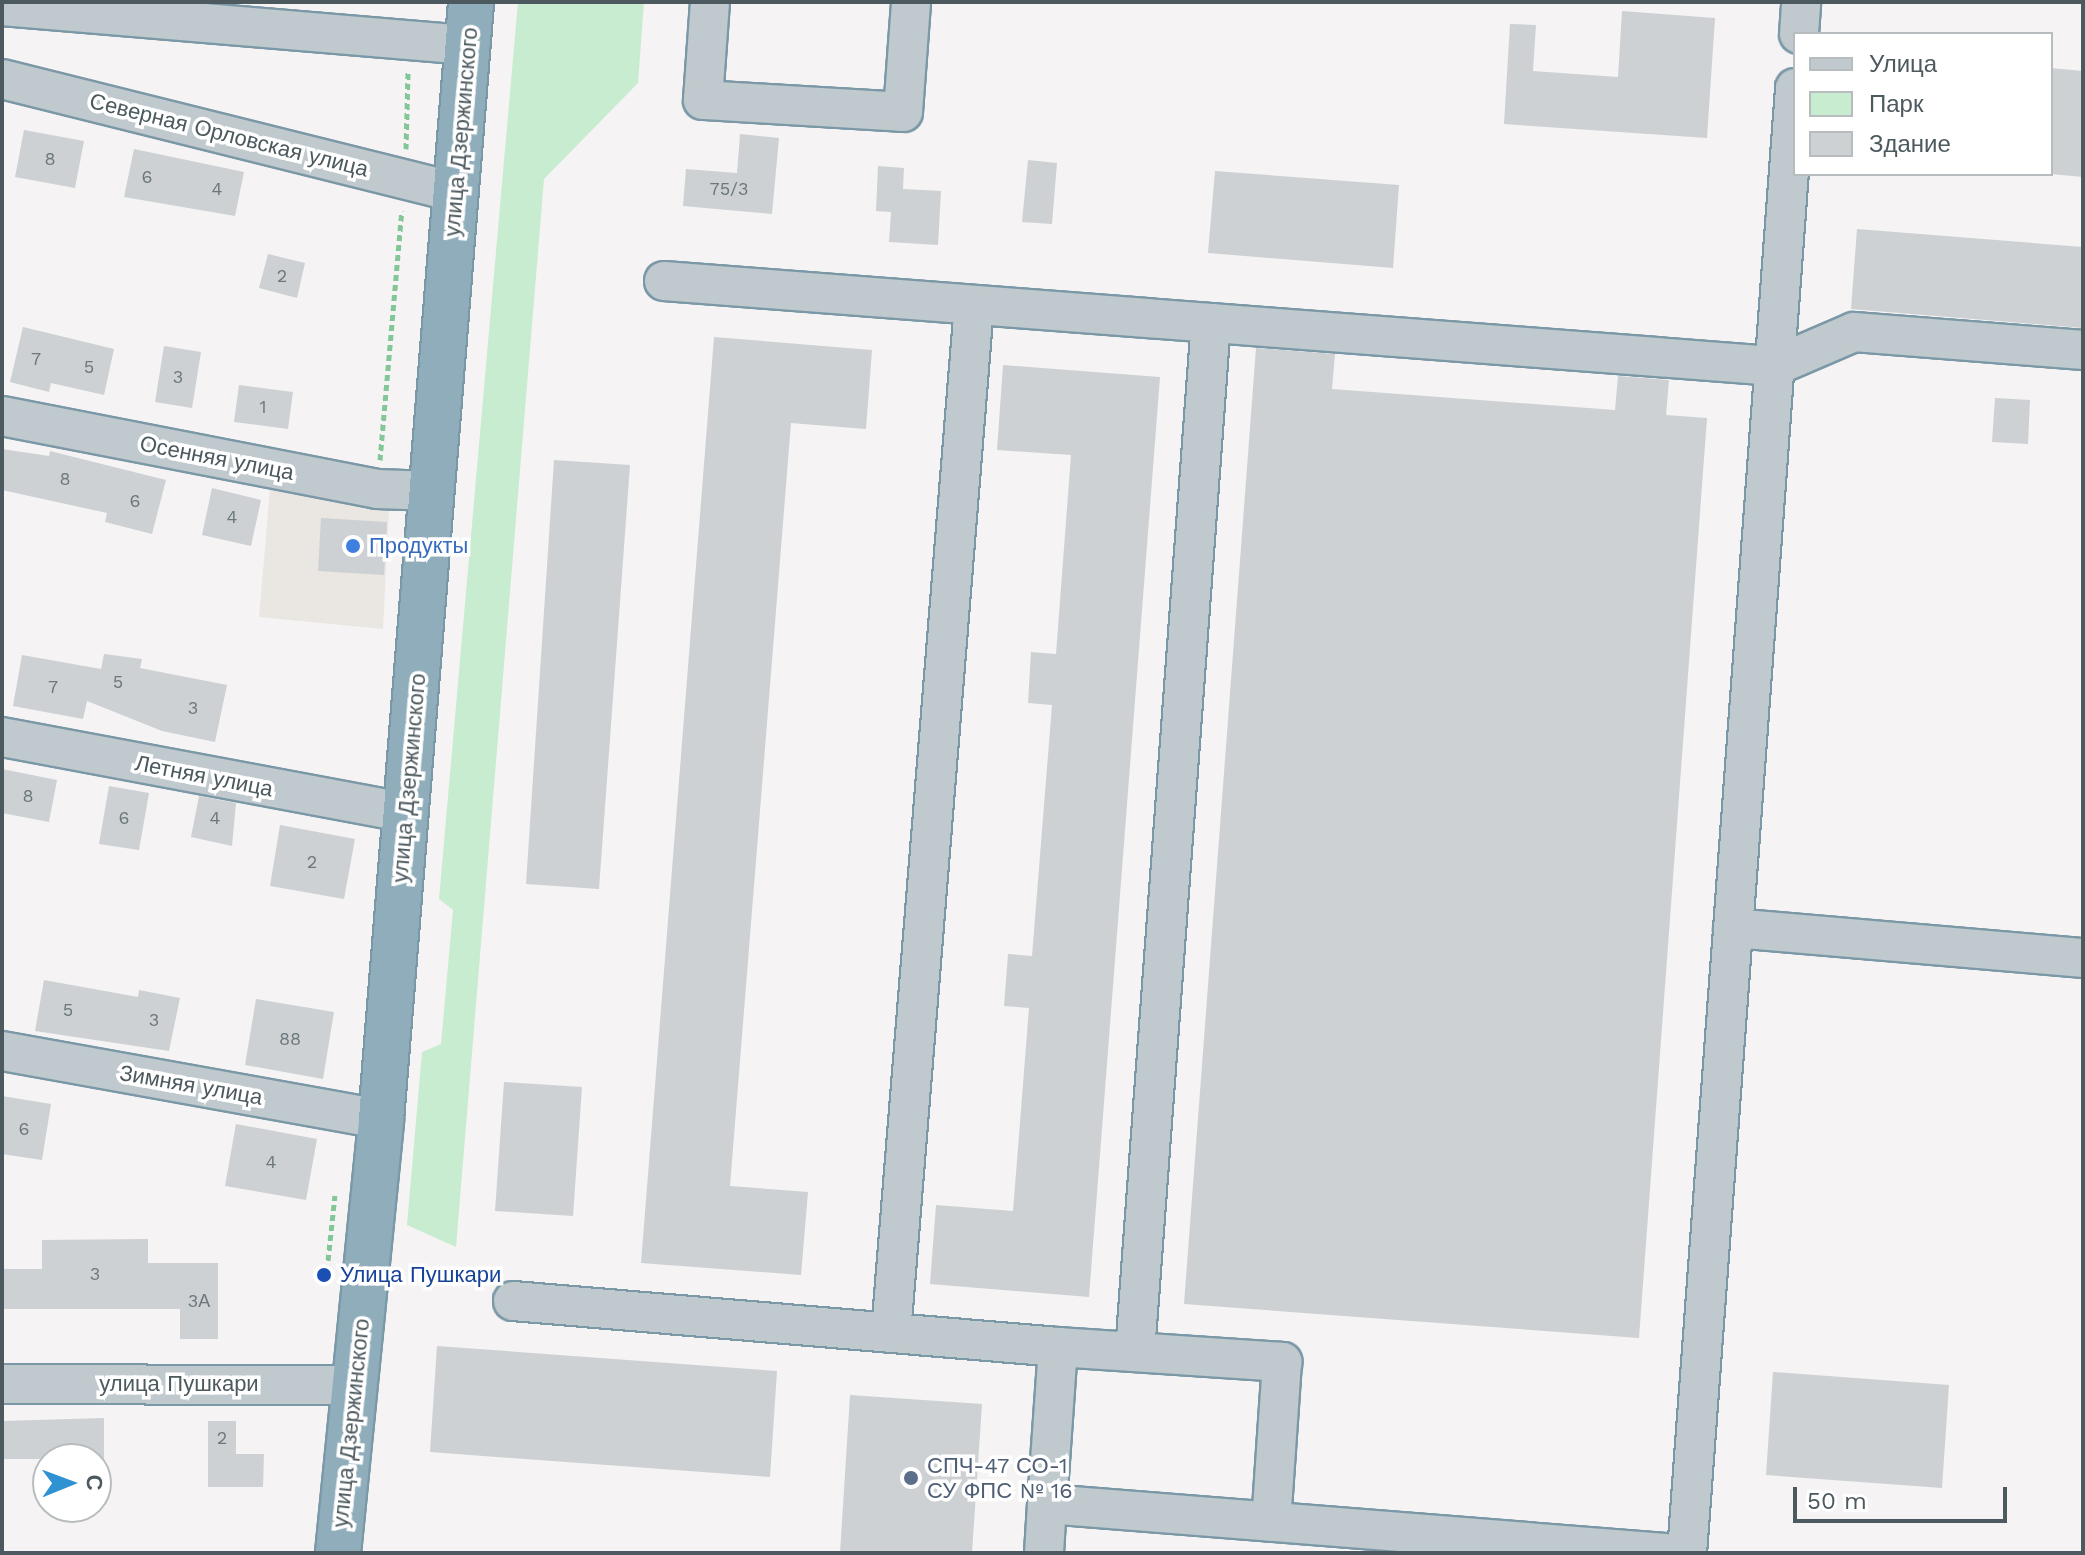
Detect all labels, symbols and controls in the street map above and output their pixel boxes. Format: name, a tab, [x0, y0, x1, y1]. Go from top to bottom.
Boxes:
street label: улица Дзержинского	[439, 26, 483, 238]
legend	[1793, 32, 2053, 176]
text: Улица	[1869, 50, 1937, 78]
street label: Северная Орловская улица	[87, 88, 371, 182]
text: Парк	[1869, 90, 1923, 118]
text: Здание	[1869, 130, 1951, 158]
house number: 8	[44, 148, 56, 170]
house number: 6	[142, 166, 152, 188]
house number: 4	[212, 178, 222, 200]
house number: 75/3	[710, 178, 748, 200]
house number: 2	[277, 265, 287, 287]
house number: 7	[31, 348, 41, 370]
house number: 5	[84, 356, 94, 378]
house number: 3	[173, 366, 183, 388]
house number: 1	[259, 396, 267, 418]
street label: Осенняя улица	[138, 430, 296, 486]
house number: 8	[59, 468, 71, 490]
house number: 6	[130, 490, 140, 512]
house number: 4	[227, 506, 237, 528]
place label: Продукты	[369, 533, 468, 559]
marker: Продукты	[344, 537, 362, 555]
house number: 5	[113, 671, 123, 693]
street label: улица Дзержинского	[387, 672, 431, 884]
house number: 7	[48, 676, 58, 698]
house number: 3	[188, 697, 198, 719]
street label: Летняя улица	[133, 750, 275, 802]
house number: 8	[22, 785, 34, 807]
house number: 6	[119, 807, 129, 829]
house number: 4	[210, 807, 220, 829]
house number: 2	[307, 851, 317, 873]
house number: 5	[63, 999, 73, 1021]
house number: 3	[149, 1009, 159, 1031]
house number: 88	[279, 1028, 301, 1050]
street label: Зимняя улица	[117, 1059, 265, 1111]
house number: 6	[19, 1118, 29, 1140]
house number: 4	[266, 1151, 276, 1173]
place label: Улица Пушкари	[340, 1262, 501, 1288]
house number: 3	[90, 1263, 100, 1285]
marker: Улица Пушкари	[315, 1266, 333, 1284]
house number: 3А	[188, 1290, 210, 1312]
street label: улица Дзержинского	[327, 1317, 375, 1529]
street label: улица Пушкари	[99, 1371, 259, 1397]
house number: 2	[217, 1427, 227, 1449]
north arrow	[32, 1443, 112, 1523]
place label: СПЧ-47 СО-1 СУ ФПС № 16	[927, 1452, 1073, 1504]
marker: СПЧ-47 СО-1 СУ ФПС № 16	[902, 1469, 920, 1487]
scale bar	[1797, 1471, 2011, 1521]
text: С	[82, 1474, 107, 1491]
text: 50 m	[1807, 1487, 1867, 1515]

